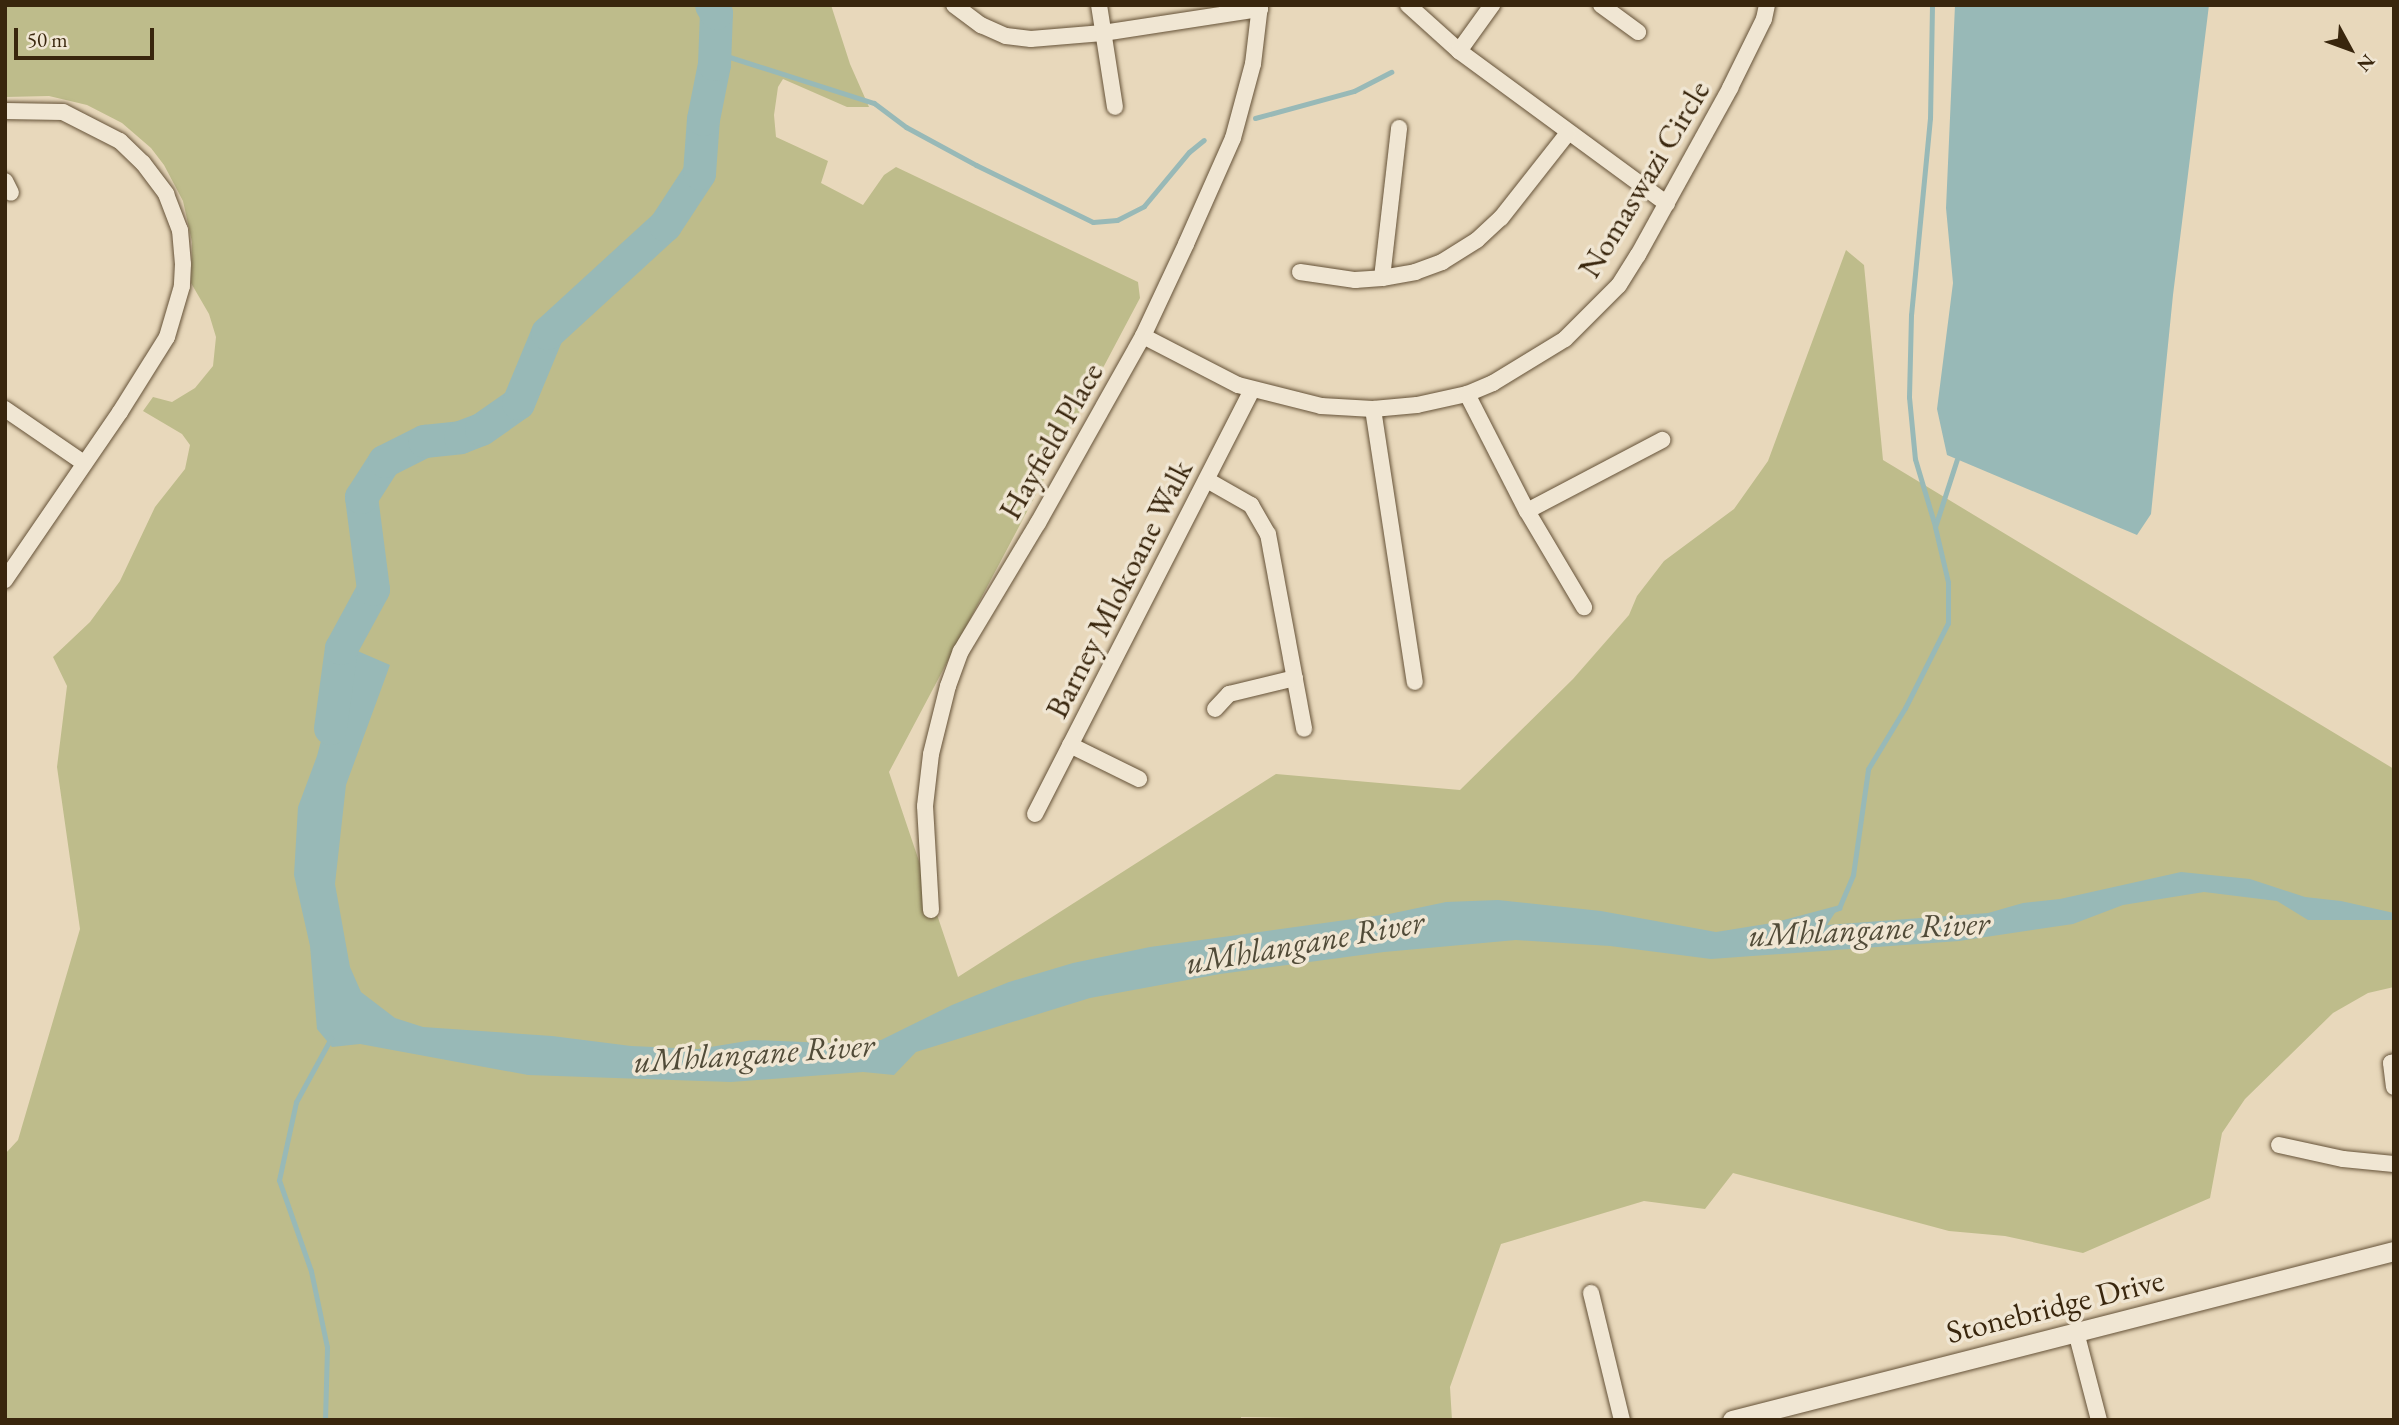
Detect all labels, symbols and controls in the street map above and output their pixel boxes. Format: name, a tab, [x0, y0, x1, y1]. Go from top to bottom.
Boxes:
scale bar	[18, 14, 158, 58]
north arrow	[2315, 14, 2385, 84]
text: 50 m	[27, 26, 68, 53]
text: N	[2352, 49, 2381, 77]
street label: Nomaswazi Circle	[1570, 73, 1718, 285]
street label: Hayfield Place	[991, 356, 1111, 526]
street label: Barney Mlokoane Walk	[1037, 454, 1201, 724]
water label: uMhlangane River	[1183, 902, 1427, 982]
water label: uMhlangane River	[1748, 903, 1990, 955]
water label: uMhlangane River	[632, 1025, 876, 1081]
street label: Stonebridge Drive	[1942, 1260, 2168, 1352]

